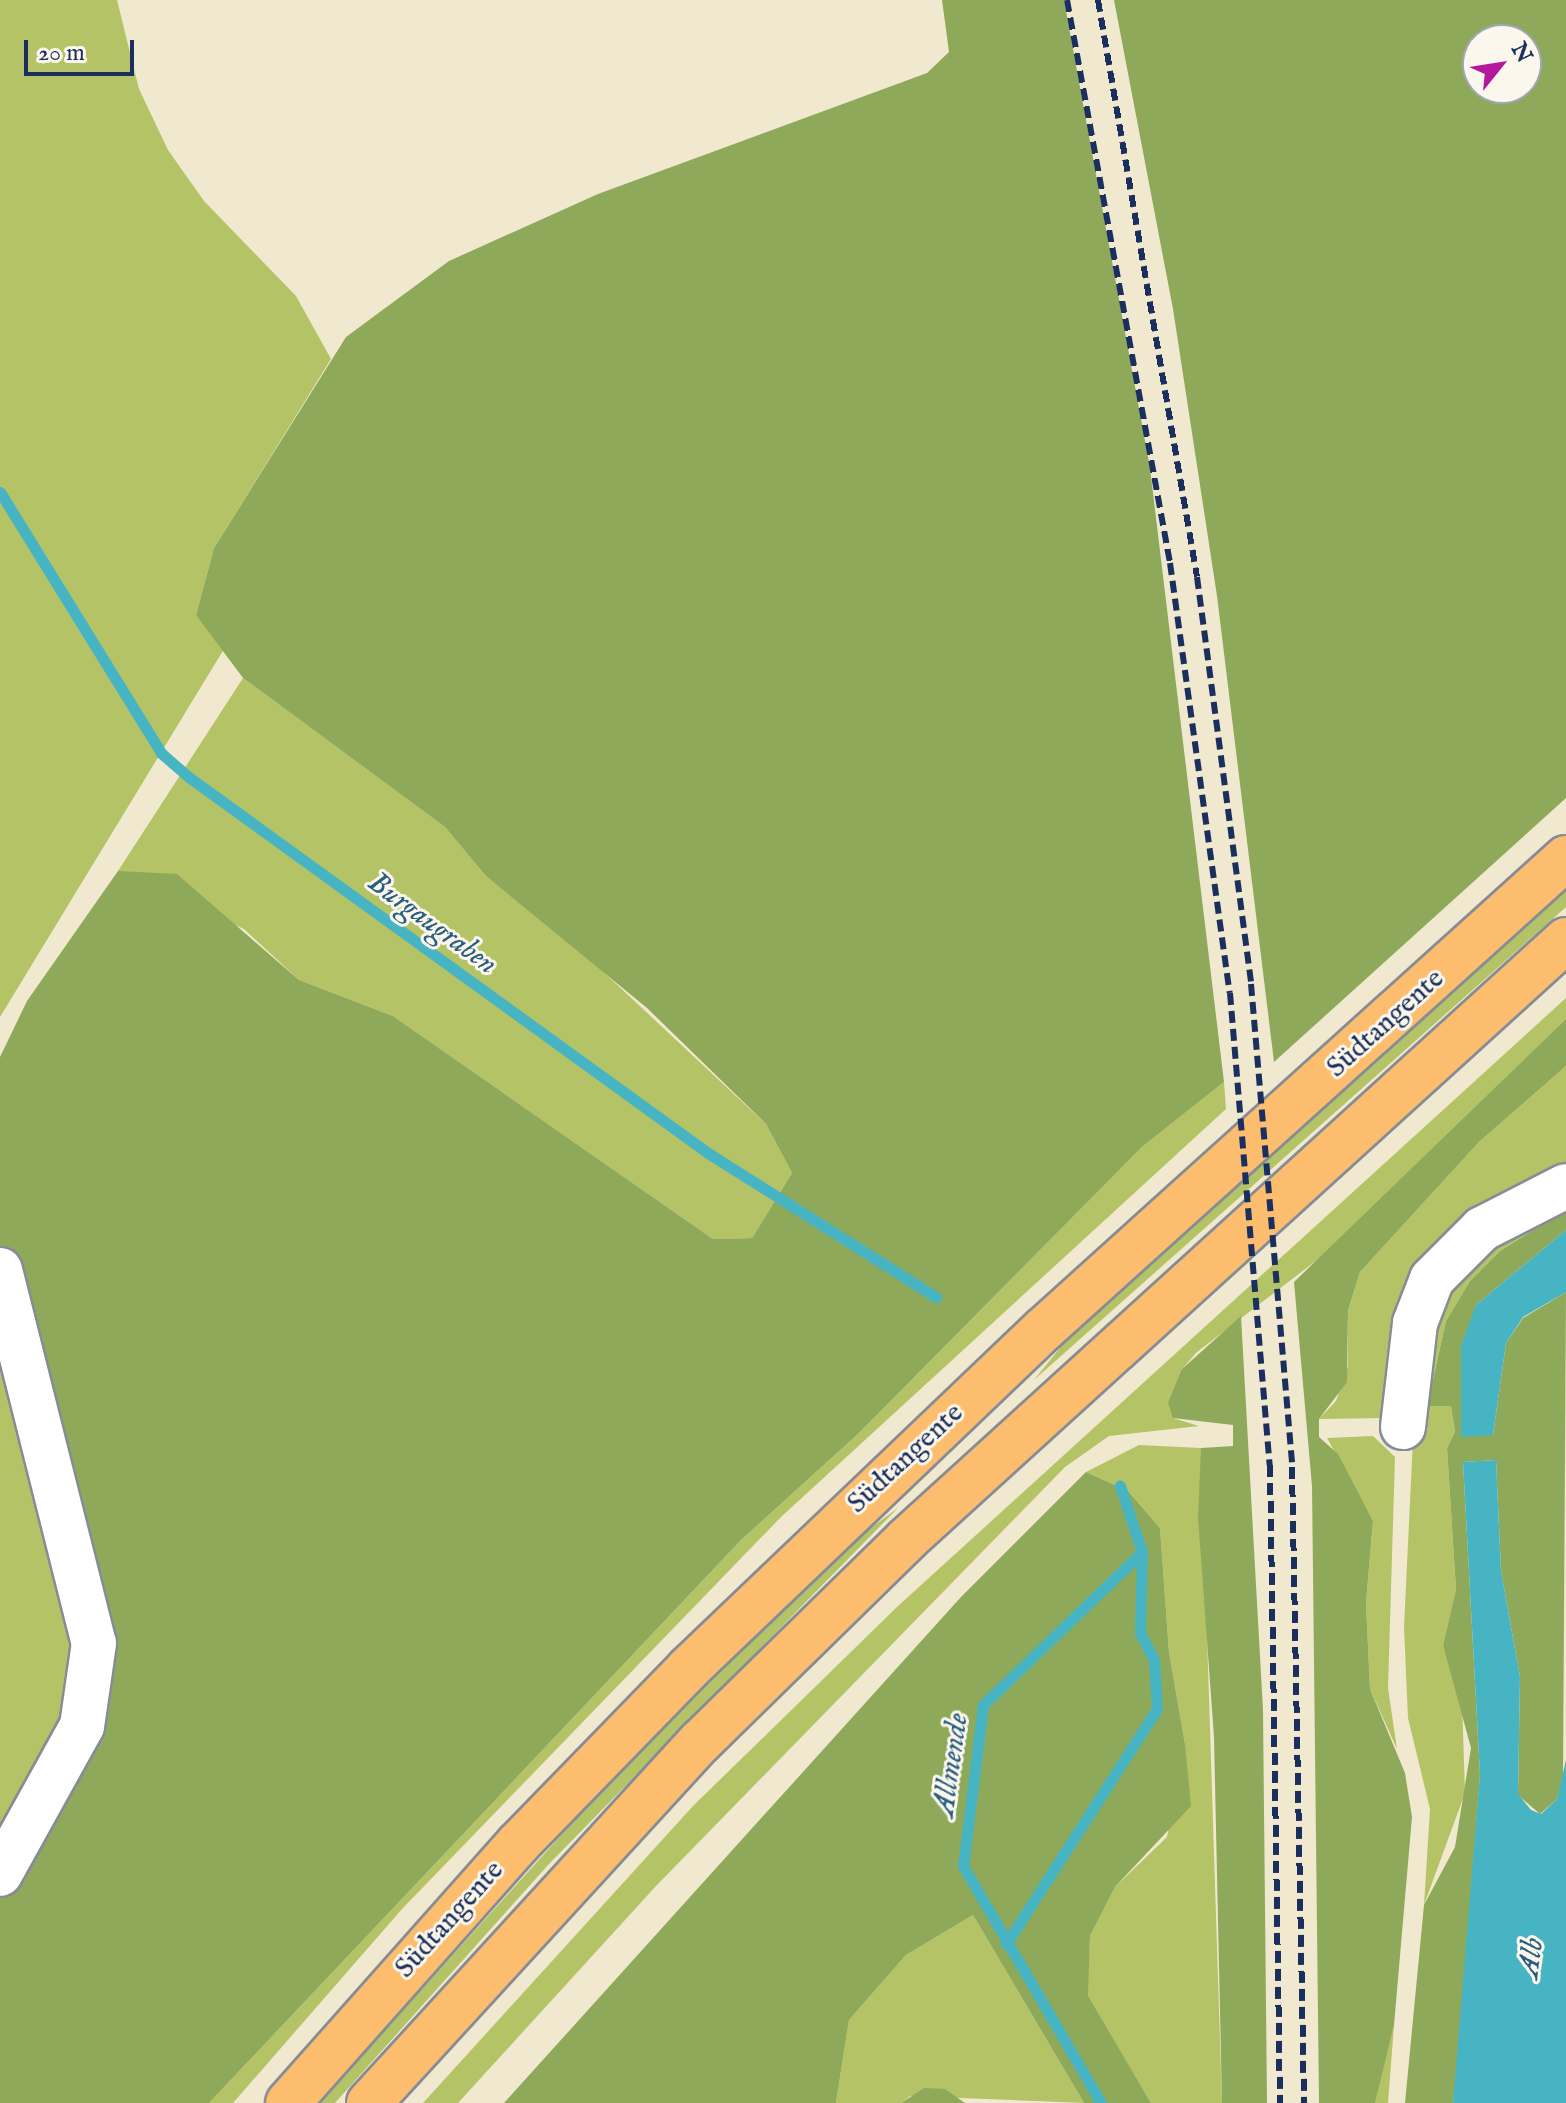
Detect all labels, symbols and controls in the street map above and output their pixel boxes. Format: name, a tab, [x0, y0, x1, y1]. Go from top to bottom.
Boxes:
scale bar	[28, 24, 138, 74]
north arrow	[1462, 24, 1542, 104]
text: 20 m	[38, 38, 85, 69]
text: N	[1504, 38, 1538, 68]
water label: Burgaugraben	[360, 865, 504, 983]
street label: Südtangente	[1321, 963, 1451, 1085]
street label: Südtangente	[841, 1397, 971, 1521]
water label: Allmende	[927, 1711, 977, 1819]
street label: Südtangente	[389, 1855, 511, 1985]
water label: Alb	[1511, 1936, 1553, 1980]

